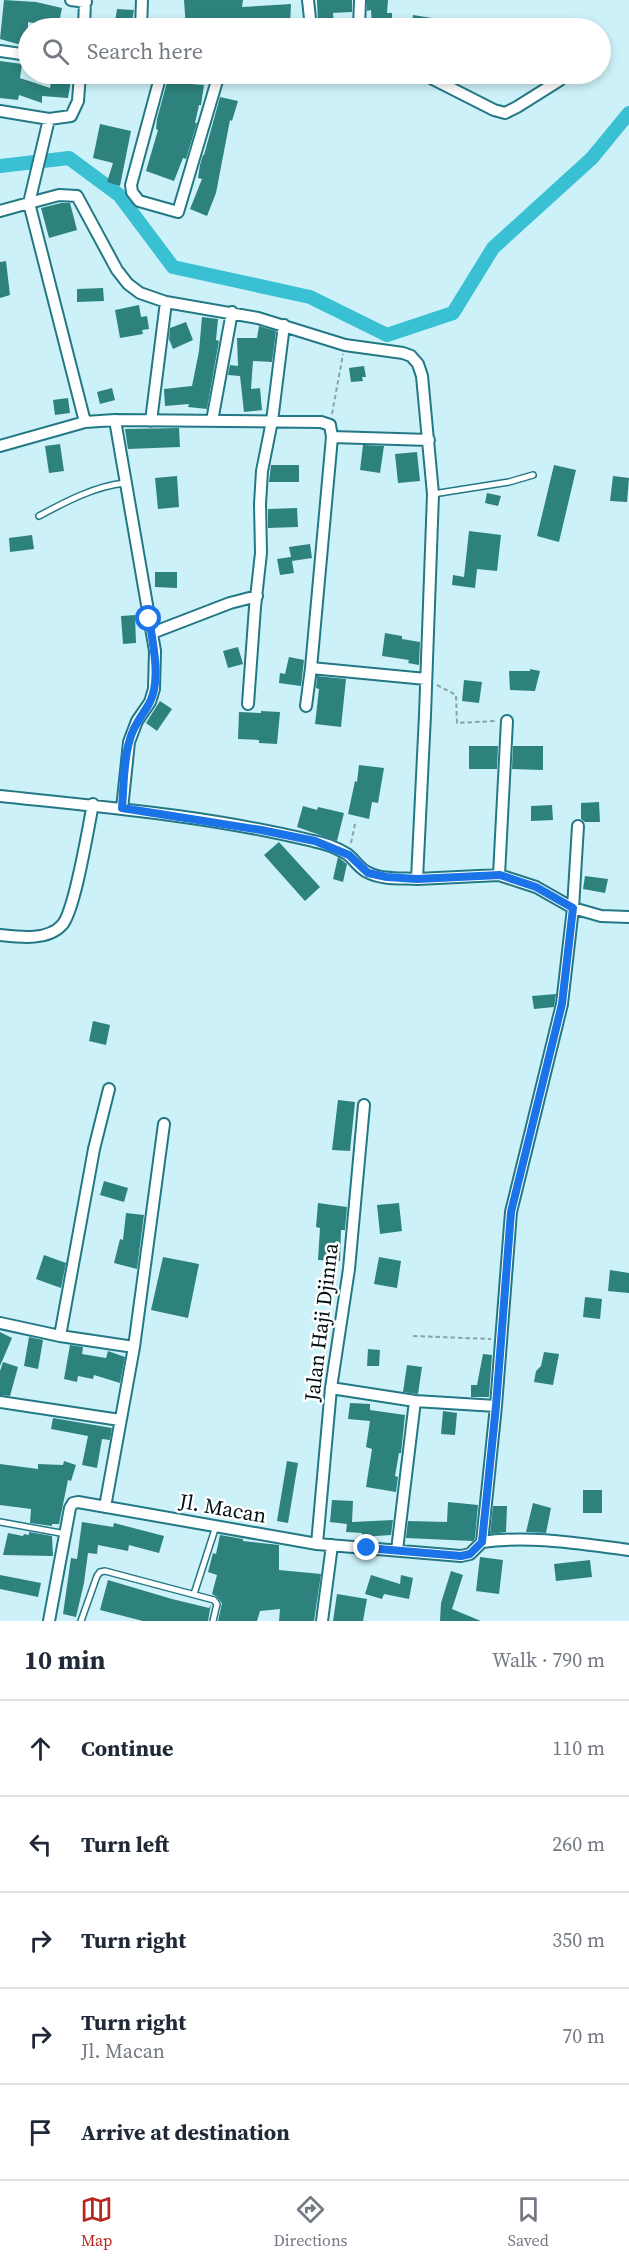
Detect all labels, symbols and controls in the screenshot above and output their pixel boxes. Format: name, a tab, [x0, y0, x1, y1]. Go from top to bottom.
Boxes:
search box	[18, 18, 611, 84]
icon: search	[39, 35, 72, 68]
text: Search here	[87, 36, 203, 66]
route start	[135, 605, 161, 631]
street label: Jalan Haji Djinna	[297, 1241, 345, 1404]
street label: Jl. Macan	[176, 1486, 269, 1530]
route end	[353, 1534, 379, 1560]
text: 10 min	[24, 1642, 106, 1678]
text: Walk · 790 m	[492, 1646, 605, 1674]
icon: ahead	[24, 1732, 57, 1765]
text: Continue	[81, 1733, 174, 1763]
text: 110 m	[552, 1734, 605, 1762]
icon: left	[24, 1828, 57, 1861]
text: Turn left	[81, 1829, 169, 1859]
text: 260 m	[552, 1830, 605, 1858]
icon: right	[24, 1924, 57, 1957]
text: Turn right	[81, 1925, 186, 1955]
text: 350 m	[552, 1926, 605, 1954]
text: Turn right	[81, 2007, 186, 2037]
icon: right	[24, 2020, 57, 2053]
text: 70 m	[562, 2022, 605, 2050]
text: Jl. Macan	[81, 2037, 165, 2065]
icon: arrive	[24, 2116, 57, 2149]
text: Arrive at destination	[81, 2117, 290, 2147]
tab: Map	[80, 2193, 113, 2251]
tab: Directions	[273, 2193, 348, 2251]
tab: Saved	[508, 2193, 549, 2251]

